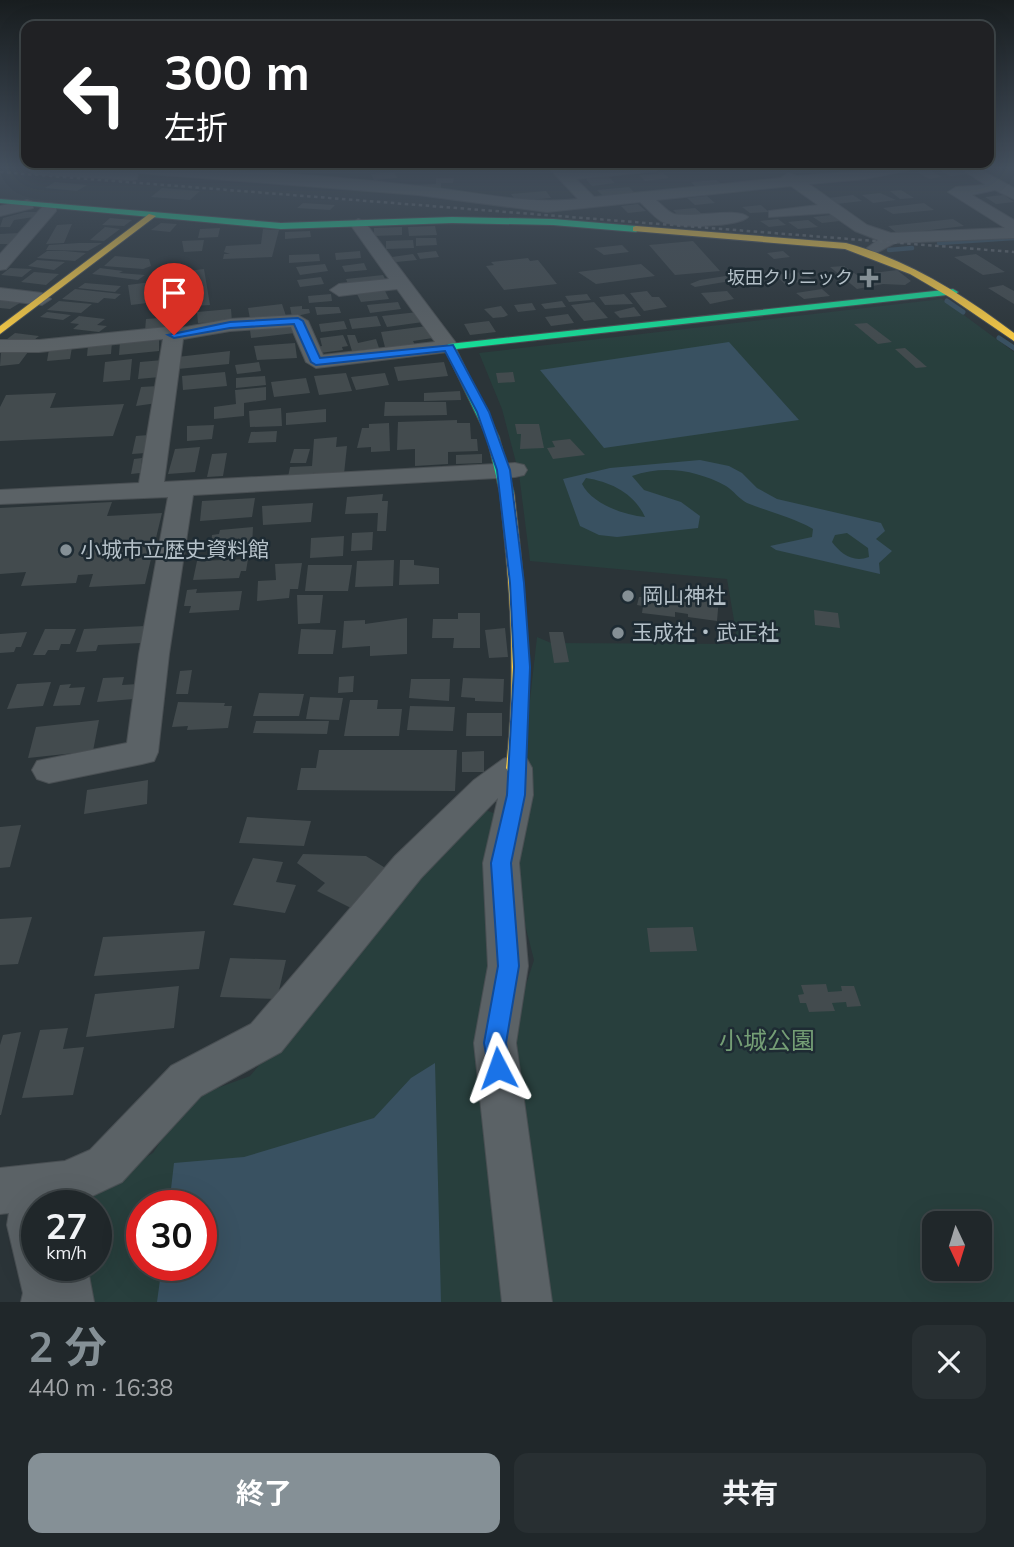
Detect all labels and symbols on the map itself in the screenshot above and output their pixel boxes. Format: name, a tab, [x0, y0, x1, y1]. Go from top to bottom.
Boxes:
pin	[144, 263, 204, 335]
place label: 坂田クリニック	[727, 266, 853, 289]
marker: 坂田クリニック	[859, 268, 879, 288]
place label: 小城市立歴史資料館	[80, 536, 269, 562]
marker: 小城市立歴史資料館	[58, 542, 74, 558]
place label: 岡山神社	[642, 582, 726, 608]
marker: 岡山神社	[620, 588, 636, 604]
place label: 玉成社・武正社	[632, 619, 779, 645]
marker: 玉成社・武正社	[610, 625, 626, 641]
park label: 小城公園	[719, 1025, 815, 1055]
position arrow	[461, 1031, 535, 1105]
speed limit sign: 30	[126, 1190, 217, 1281]
north arrow	[922, 1211, 992, 1281]

